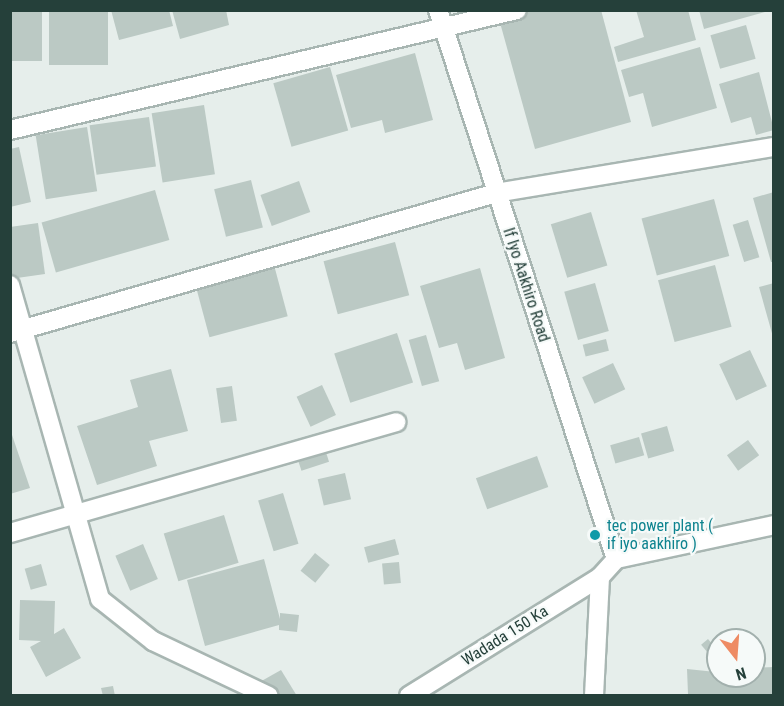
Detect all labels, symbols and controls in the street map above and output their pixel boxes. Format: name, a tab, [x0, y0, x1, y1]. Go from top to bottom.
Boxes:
street label: If Iyo Aakhiro Road	[498, 225, 554, 345]
place label: tec power plant ( if iyo aakhiro )	[607, 516, 713, 554]
marker: tec power plant ( if iyo aakhiro )	[588, 528, 602, 542]
street label: Wadada 150 Ka	[458, 602, 552, 670]
north arrow	[706, 628, 766, 688]
text: N	[733, 663, 748, 684]

